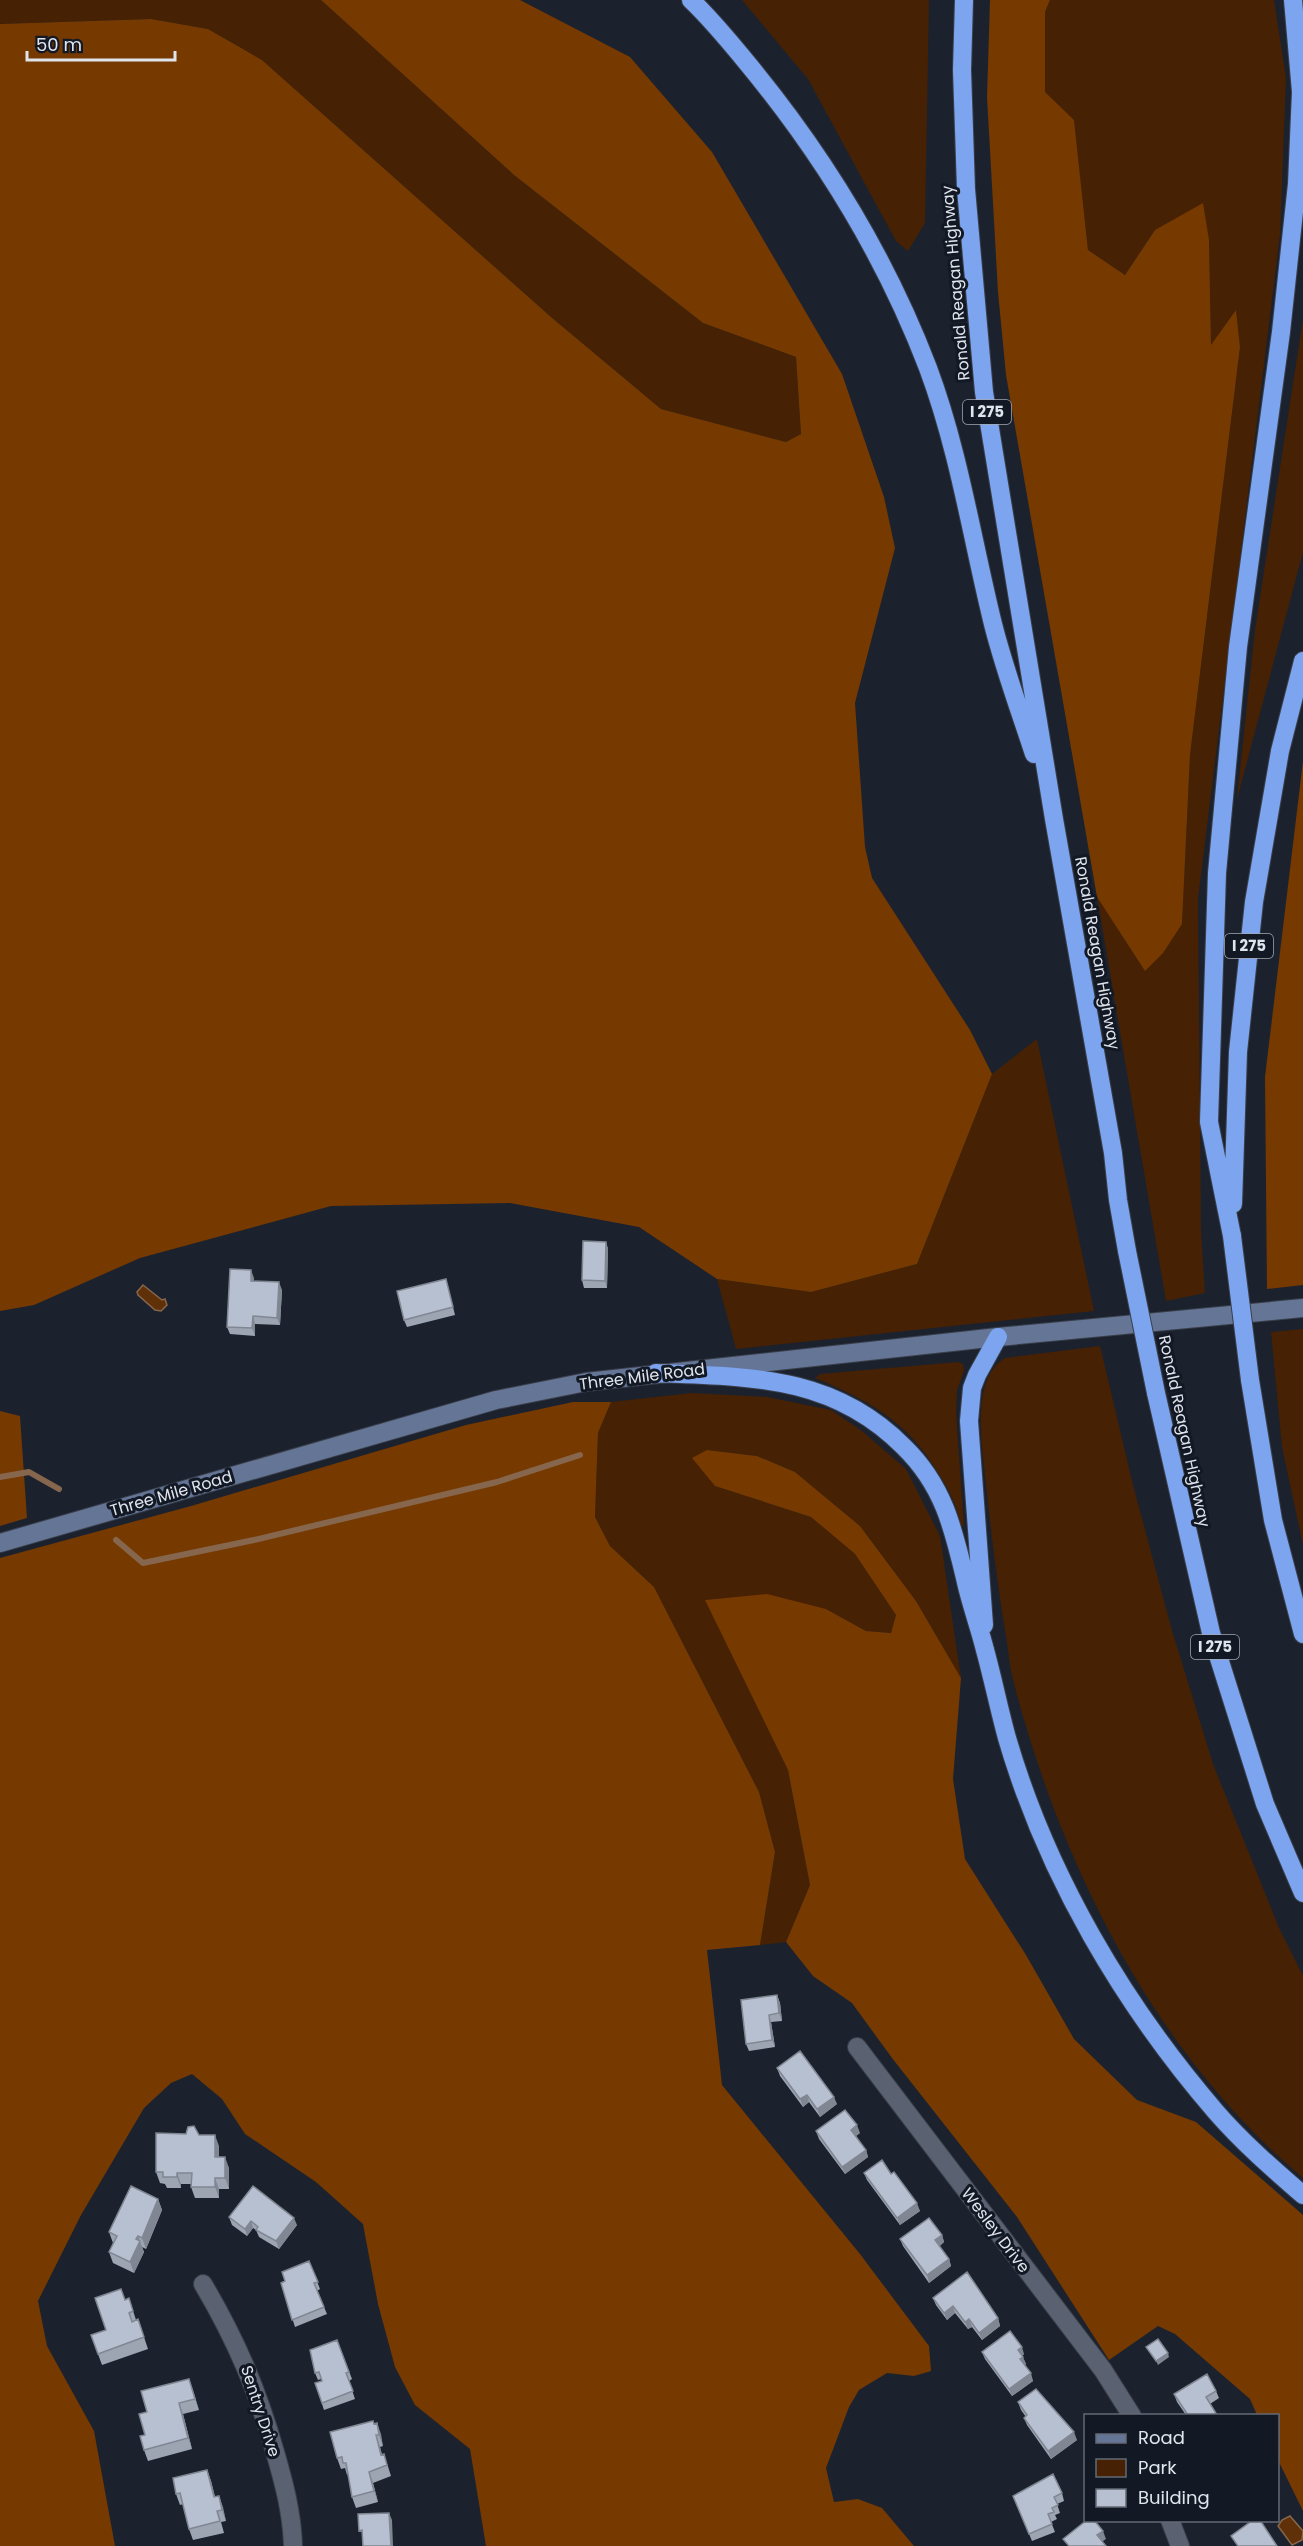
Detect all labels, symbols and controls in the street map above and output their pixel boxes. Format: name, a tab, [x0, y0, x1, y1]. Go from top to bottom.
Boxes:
scale bar	[27, 24, 176, 62]
text: 50 m	[36, 32, 82, 57]
street label: Ronald Reagan Highway	[936, 184, 975, 381]
road number: I 275	[963, 400, 1011, 424]
street label: Ronald Reagan Highway	[1069, 855, 1126, 1051]
road number: I 275	[1225, 934, 1273, 958]
street label: Ronald Reagan Highway	[1153, 1333, 1216, 1529]
street label: Three Mile Road	[578, 1357, 706, 1396]
street label: Three Mile Road	[107, 1465, 235, 1522]
road number: I 275	[1191, 1635, 1239, 1659]
street label: Wesley Drive	[956, 2183, 1035, 2278]
street label: Sentry Drive	[235, 2363, 286, 2460]
legend	[1084, 2414, 1279, 2522]
text: Road	[1138, 2425, 1185, 2450]
text: Park	[1138, 2455, 1177, 2480]
text: Building	[1138, 2485, 1210, 2510]

